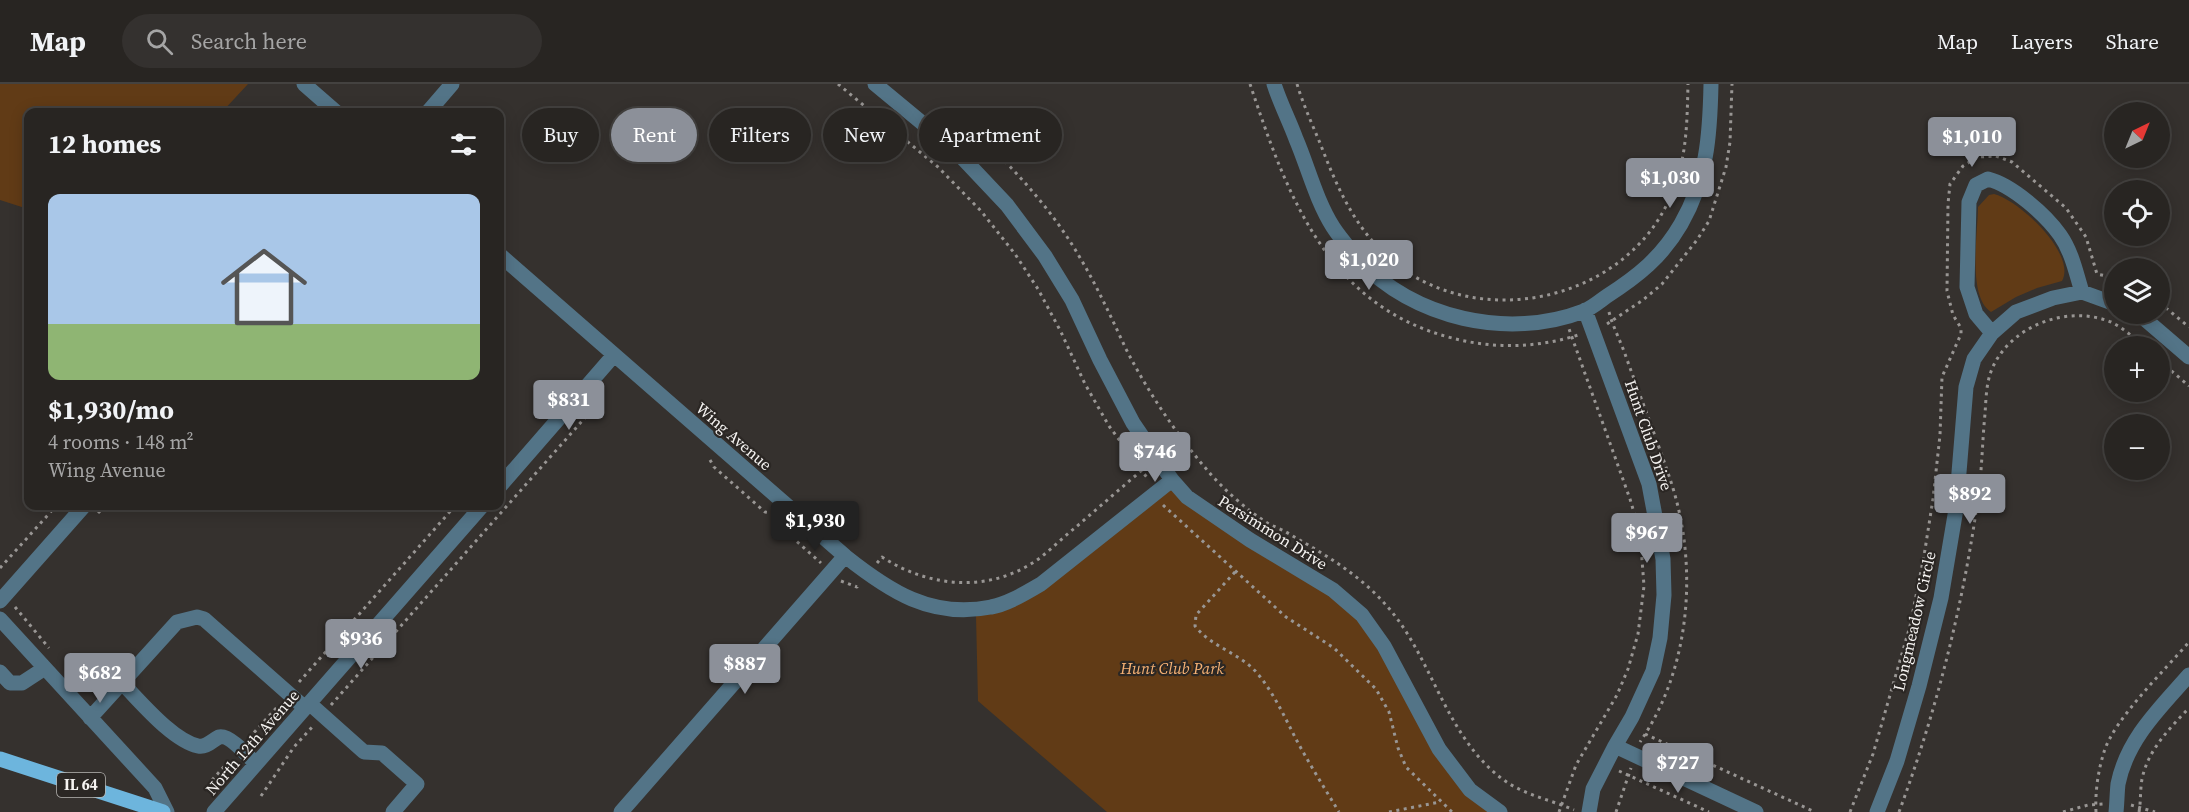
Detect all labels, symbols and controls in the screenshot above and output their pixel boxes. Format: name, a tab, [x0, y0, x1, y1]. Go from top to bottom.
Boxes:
search box	[122, 14, 542, 68]
text: Map	[30, 22, 86, 60]
icon: search	[143, 25, 176, 58]
text: Search here	[191, 26, 307, 56]
text: Map	[1937, 27, 1978, 56]
text: Layers	[2011, 27, 2073, 56]
text: Share	[2106, 27, 2159, 56]
north arrow	[2104, 102, 2170, 168]
map controls	[2104, 102, 2170, 480]
chip: Buy	[522, 108, 599, 162]
chip: Rent	[611, 108, 697, 162]
chip: Filters	[709, 108, 811, 162]
chip: New	[823, 108, 907, 162]
chip: Apartment	[919, 108, 1062, 162]
pin: $1,010	[1923, 117, 2021, 168]
text: $1,010	[1942, 122, 2002, 150]
text: 12 homes	[48, 126, 161, 162]
icon: filters	[447, 128, 480, 161]
pin: $1,030	[1621, 158, 1719, 209]
text: $1,030	[1640, 163, 1700, 191]
button: locate	[2104, 180, 2170, 246]
icon: home	[210, 233, 318, 341]
pin: $1,020	[1320, 240, 1418, 291]
text: $1,020	[1339, 245, 1399, 273]
button: layers	[2104, 258, 2170, 324]
button: +	[2104, 336, 2170, 402]
street label: Hunt Club Drive	[1620, 377, 1678, 493]
pin: $831	[533, 380, 605, 431]
text: $831	[547, 385, 591, 413]
text: $1,930/mo	[48, 392, 174, 428]
street label: Wing Avenue	[691, 397, 777, 475]
button: −	[2104, 414, 2170, 480]
text: 4 rooms · 148 m²	[48, 428, 194, 456]
pin: $746	[1119, 432, 1191, 483]
text: $746	[1133, 437, 1177, 465]
text: Wing Avenue	[48, 456, 166, 484]
pin: $892	[1934, 474, 2006, 525]
text: $892	[1948, 479, 1992, 507]
street label: Persimmon Drive	[1214, 489, 1332, 575]
pin: $1,930	[766, 501, 864, 552]
text: $1,930	[785, 506, 845, 534]
pin: $967	[1611, 513, 1683, 564]
text: $967	[1625, 518, 1669, 546]
street label: Longmeadow Circle	[1887, 549, 1941, 693]
pin: $936	[325, 619, 397, 670]
text: $936	[339, 624, 383, 652]
pin: $887	[709, 644, 781, 695]
text: $887	[723, 649, 767, 677]
pin: $682	[64, 653, 136, 704]
park label: Hunt Club Park	[1119, 657, 1224, 679]
text: $682	[78, 658, 122, 686]
street label: North 12th Avenue	[200, 685, 304, 799]
pin: $727	[1642, 743, 1714, 794]
text: $727	[1656, 748, 1700, 776]
road number: IL 64	[57, 773, 105, 797]

